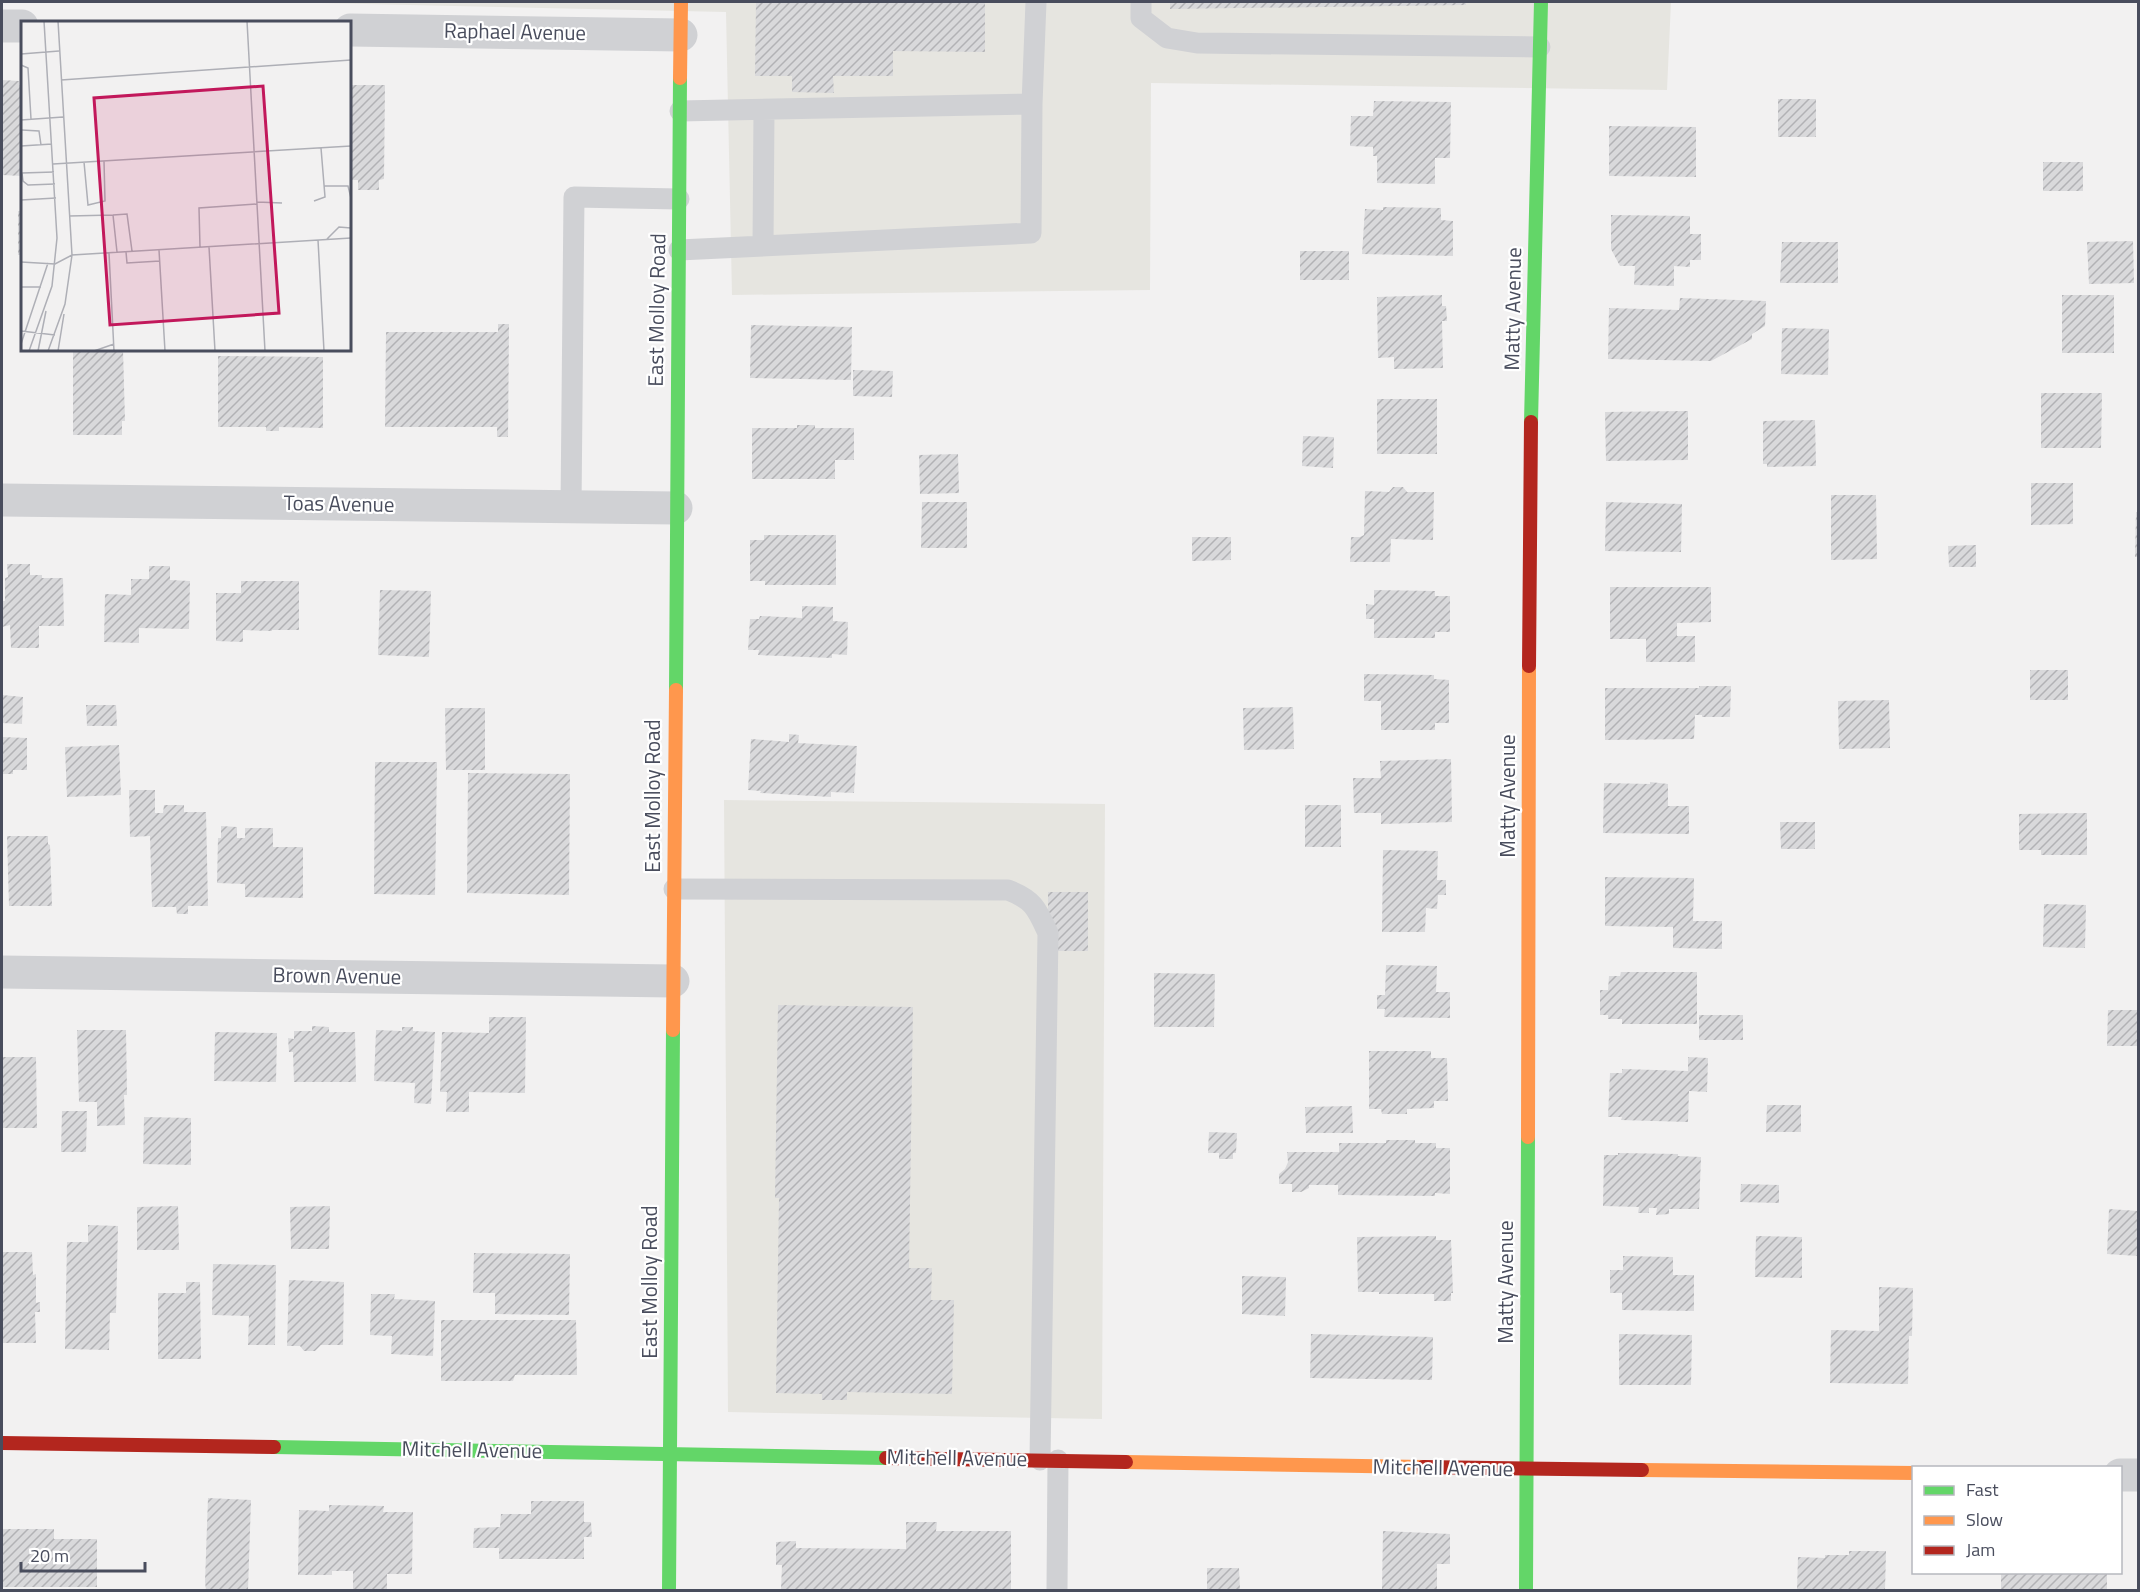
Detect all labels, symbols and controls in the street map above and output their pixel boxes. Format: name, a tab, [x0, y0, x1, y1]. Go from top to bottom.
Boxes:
street label: Raphael Avenue	[444, 14, 586, 48]
inset map	[21, 21, 351, 351]
street label: East Molloy Road	[639, 233, 673, 387]
street label: Matty Avenue	[1495, 247, 1529, 371]
street label: Toas Avenue	[283, 486, 395, 520]
street label: East Molloy Road	[636, 719, 668, 873]
street label: Matty Avenue	[1491, 734, 1523, 858]
street label: Brown Avenue	[272, 958, 402, 992]
street label: East Molloy Road	[633, 1205, 665, 1359]
street label: Matty Avenue	[1489, 1220, 1521, 1344]
street label: Mitchell Avenue	[401, 1432, 543, 1466]
street label: Mitchell Avenue	[886, 1440, 1028, 1474]
street label: Mitchell Avenue	[1372, 1450, 1514, 1484]
legend	[1912, 1466, 2122, 1574]
text: Fast	[1966, 1476, 1999, 1503]
text: Slow	[1966, 1506, 2003, 1533]
scale bar	[21, 1535, 146, 1573]
text: Jam	[1966, 1536, 1995, 1563]
text: 20 m	[30, 1542, 69, 1569]

